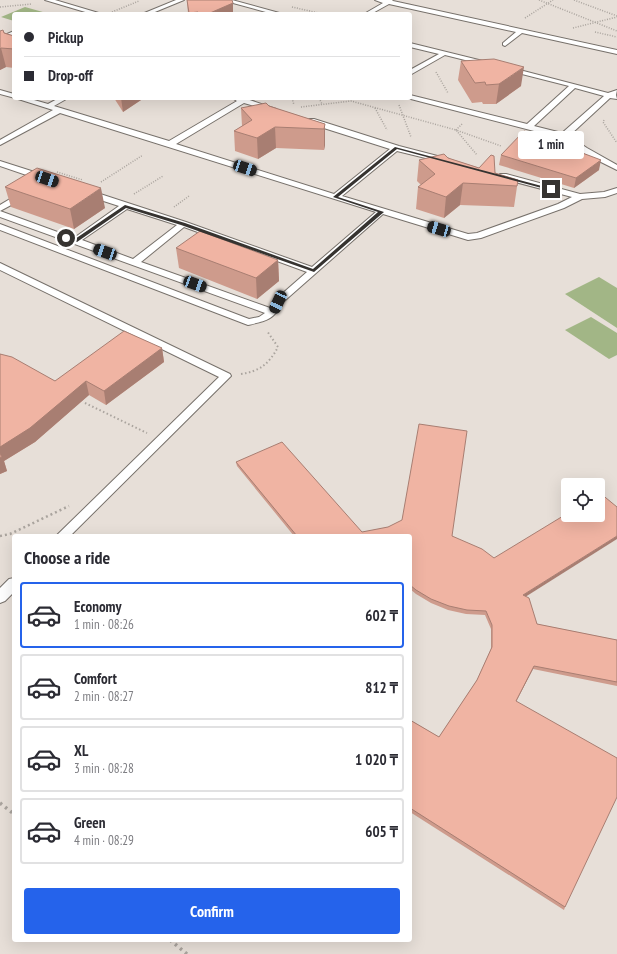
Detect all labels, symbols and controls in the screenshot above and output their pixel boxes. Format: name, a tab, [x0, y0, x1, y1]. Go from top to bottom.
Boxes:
text: Pickup	[48, 28, 83, 47]
text: Drop-off	[48, 66, 93, 85]
callout: 1 min	[518, 131, 584, 159]
text: 1 min	[538, 136, 564, 153]
car	[232, 159, 258, 177]
car	[34, 169, 60, 189]
route end	[542, 180, 560, 198]
car	[426, 220, 452, 238]
route start	[57, 229, 75, 247]
car	[92, 242, 118, 262]
car	[182, 274, 208, 294]
car	[267, 289, 289, 315]
map controls	[561, 478, 605, 522]
button: locate	[561, 478, 605, 522]
text: Choose a ride	[24, 546, 110, 569]
icon: car	[26, 597, 62, 633]
text: Economy	[74, 597, 122, 616]
text: 602 ₸	[365, 606, 398, 625]
text: 1 min · 08:26	[74, 616, 134, 633]
icon: car	[26, 669, 62, 705]
text: Comfort	[74, 669, 117, 688]
text: 812 ₸	[365, 678, 398, 697]
text: 2 min · 08:27	[74, 688, 134, 705]
icon: car	[26, 741, 62, 777]
text: XL	[74, 741, 88, 760]
text: 1 020 ₸	[355, 750, 398, 769]
text: 3 min · 08:28	[74, 760, 134, 777]
icon: car	[26, 813, 62, 849]
text: Green	[74, 813, 106, 832]
text: 605 ₸	[365, 822, 398, 841]
text: 4 min · 08:29	[74, 832, 134, 849]
button: Confirm	[24, 888, 400, 934]

